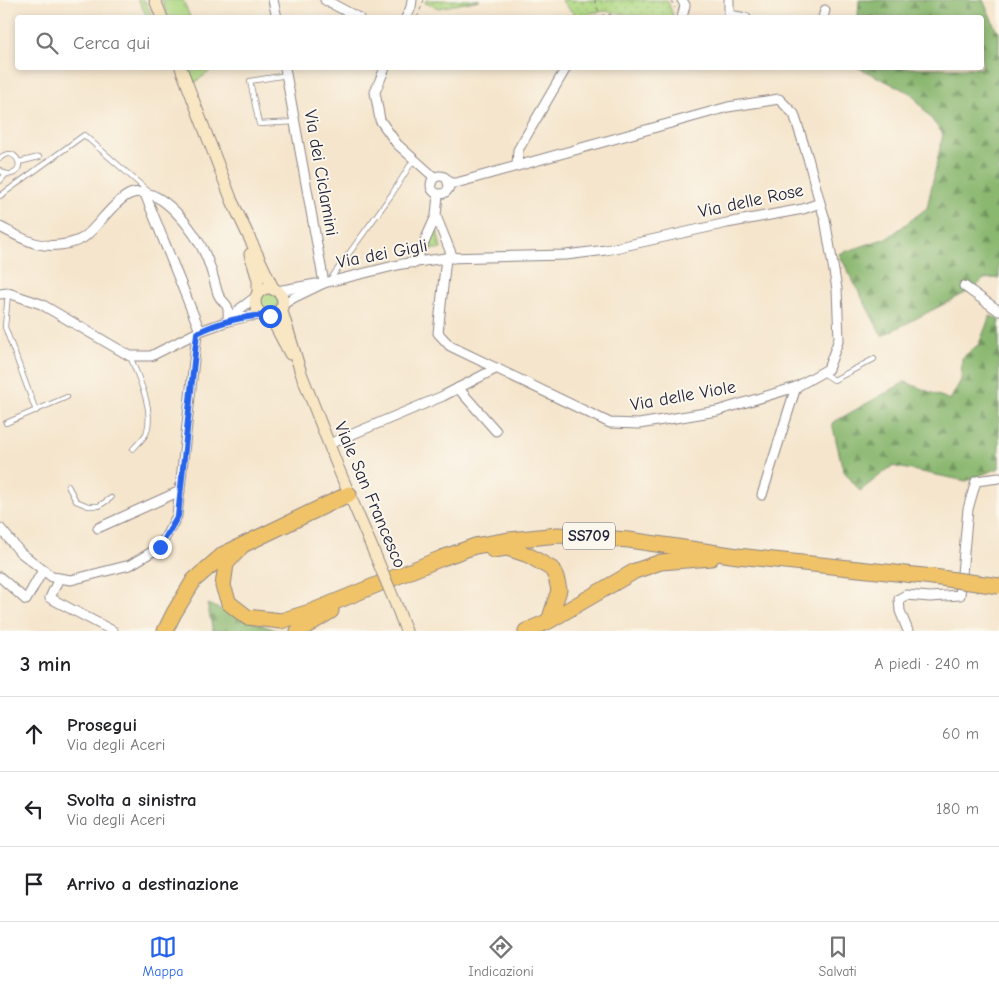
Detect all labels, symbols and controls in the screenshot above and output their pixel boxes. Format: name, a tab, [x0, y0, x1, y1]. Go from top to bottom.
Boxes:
search box	[15, 15, 984, 70]
icon: search	[33, 29, 61, 57]
text: Cerca qui	[73, 32, 150, 54]
street label: Via dei Ciclamini	[300, 108, 342, 238]
street label: Via delle Rose	[697, 180, 805, 222]
street label: Via dei Gigli	[335, 235, 429, 273]
route start	[259, 305, 282, 328]
street label: Via delle Viole	[629, 376, 737, 416]
street label: Viale San Francesco	[330, 419, 410, 571]
road number: SS709	[563, 522, 615, 550]
route end	[149, 536, 172, 559]
text: 3 min	[20, 652, 71, 676]
text: A piedi · 240 m	[874, 655, 979, 673]
text: Prosegui	[67, 714, 137, 736]
icon: ahead	[20, 720, 48, 748]
text: 60 m	[942, 725, 979, 743]
text: Via degli Aceri	[67, 736, 165, 754]
text: Svolta a sinistra	[67, 789, 197, 811]
icon: left	[20, 795, 48, 823]
text: 180 m	[936, 800, 979, 818]
text: Via degli Aceri	[67, 811, 165, 829]
icon: arrive	[20, 870, 48, 898]
text: Arrivo a destinazione	[67, 873, 239, 895]
tab: Mappa	[142, 933, 183, 980]
tab: Indicazioni	[468, 933, 534, 980]
tab: Salvati	[819, 933, 857, 980]

